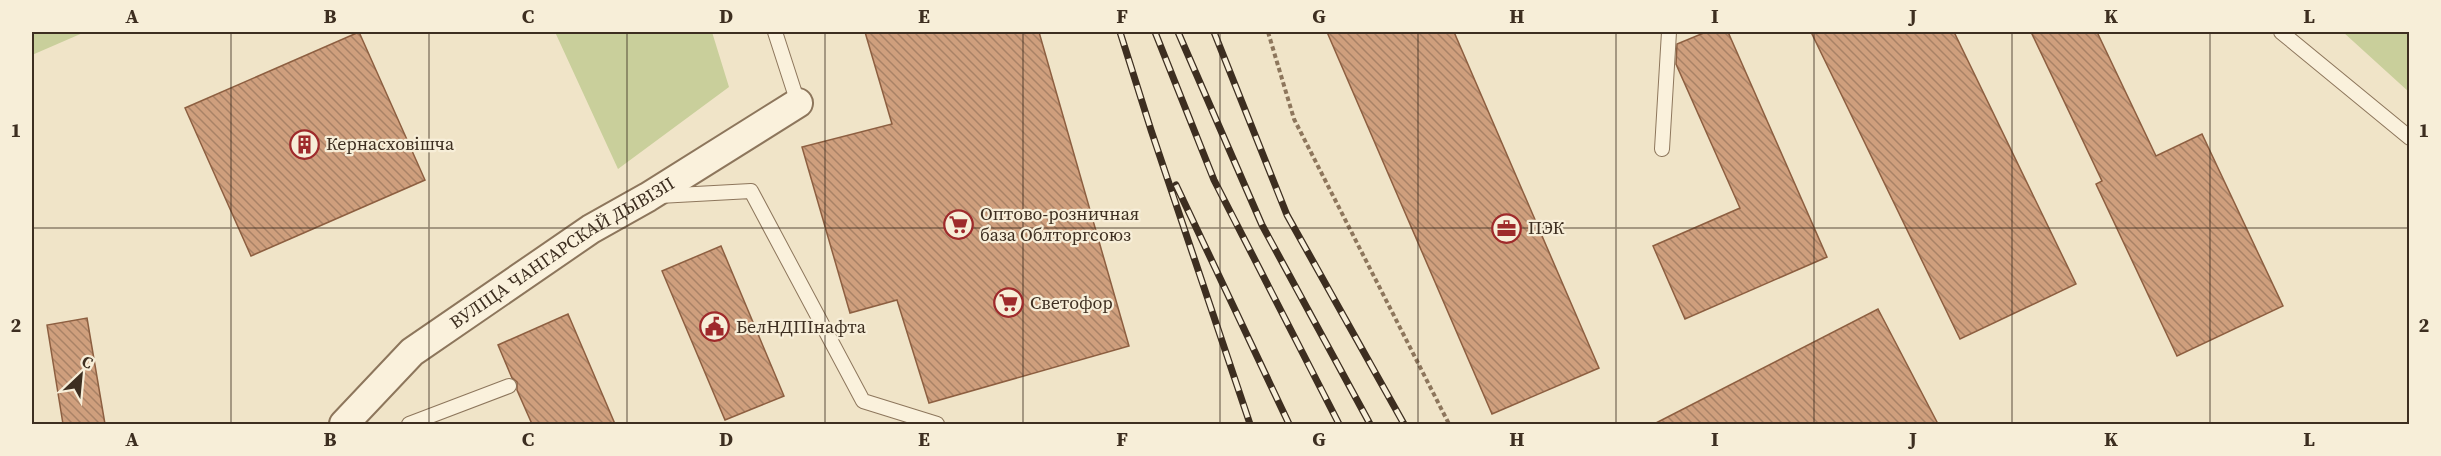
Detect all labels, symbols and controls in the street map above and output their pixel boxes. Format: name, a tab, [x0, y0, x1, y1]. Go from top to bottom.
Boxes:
text: A	[125, 2, 139, 30]
text: B	[323, 2, 337, 30]
text: C	[522, 2, 534, 30]
text: D	[719, 2, 733, 30]
text: E	[918, 2, 930, 30]
text: F	[1116, 2, 1128, 30]
text: G	[1312, 2, 1326, 30]
text: H	[1509, 2, 1525, 30]
text: I	[1711, 2, 1719, 30]
text: J	[1907, 2, 1917, 30]
text: K	[2104, 2, 2118, 30]
text: L	[2303, 2, 2315, 30]
text: 1	[11, 116, 21, 144]
text: 1	[2419, 116, 2429, 144]
building icon: Кернасховішча	[289, 128, 321, 160]
place label: Кернасховішча	[326, 131, 455, 156]
street label: ВУЛІЦА ЧАНГАРСКАЙ ДЫВІЗІІ	[444, 171, 679, 335]
place label: Оптово-розничная база Облторгсоюз	[980, 201, 1139, 247]
supermarket icon: Оптово-розничная база Облторгсоюз	[943, 208, 975, 240]
office icon: ПЭК	[1491, 212, 1523, 244]
place label: ПЭК	[1528, 215, 1565, 240]
supermarket icon: Светофор	[993, 287, 1025, 319]
place label: Светофор	[1030, 290, 1113, 315]
text: 2	[11, 311, 22, 339]
public building icon: БелНДПІнафта	[699, 311, 731, 343]
text: 2	[2419, 311, 2430, 339]
place label: БелНДПІнафта	[736, 314, 867, 339]
north arrow	[51, 345, 111, 405]
text: С	[78, 349, 97, 374]
text: A	[125, 425, 139, 453]
text: B	[323, 425, 337, 453]
text: C	[522, 425, 534, 453]
text: D	[719, 425, 733, 453]
text: E	[918, 425, 930, 453]
text: F	[1116, 425, 1128, 453]
text: G	[1312, 425, 1326, 453]
text: H	[1509, 425, 1525, 453]
text: I	[1711, 425, 1719, 453]
text: J	[1907, 425, 1917, 453]
text: K	[2104, 425, 2118, 453]
text: L	[2303, 425, 2315, 453]

